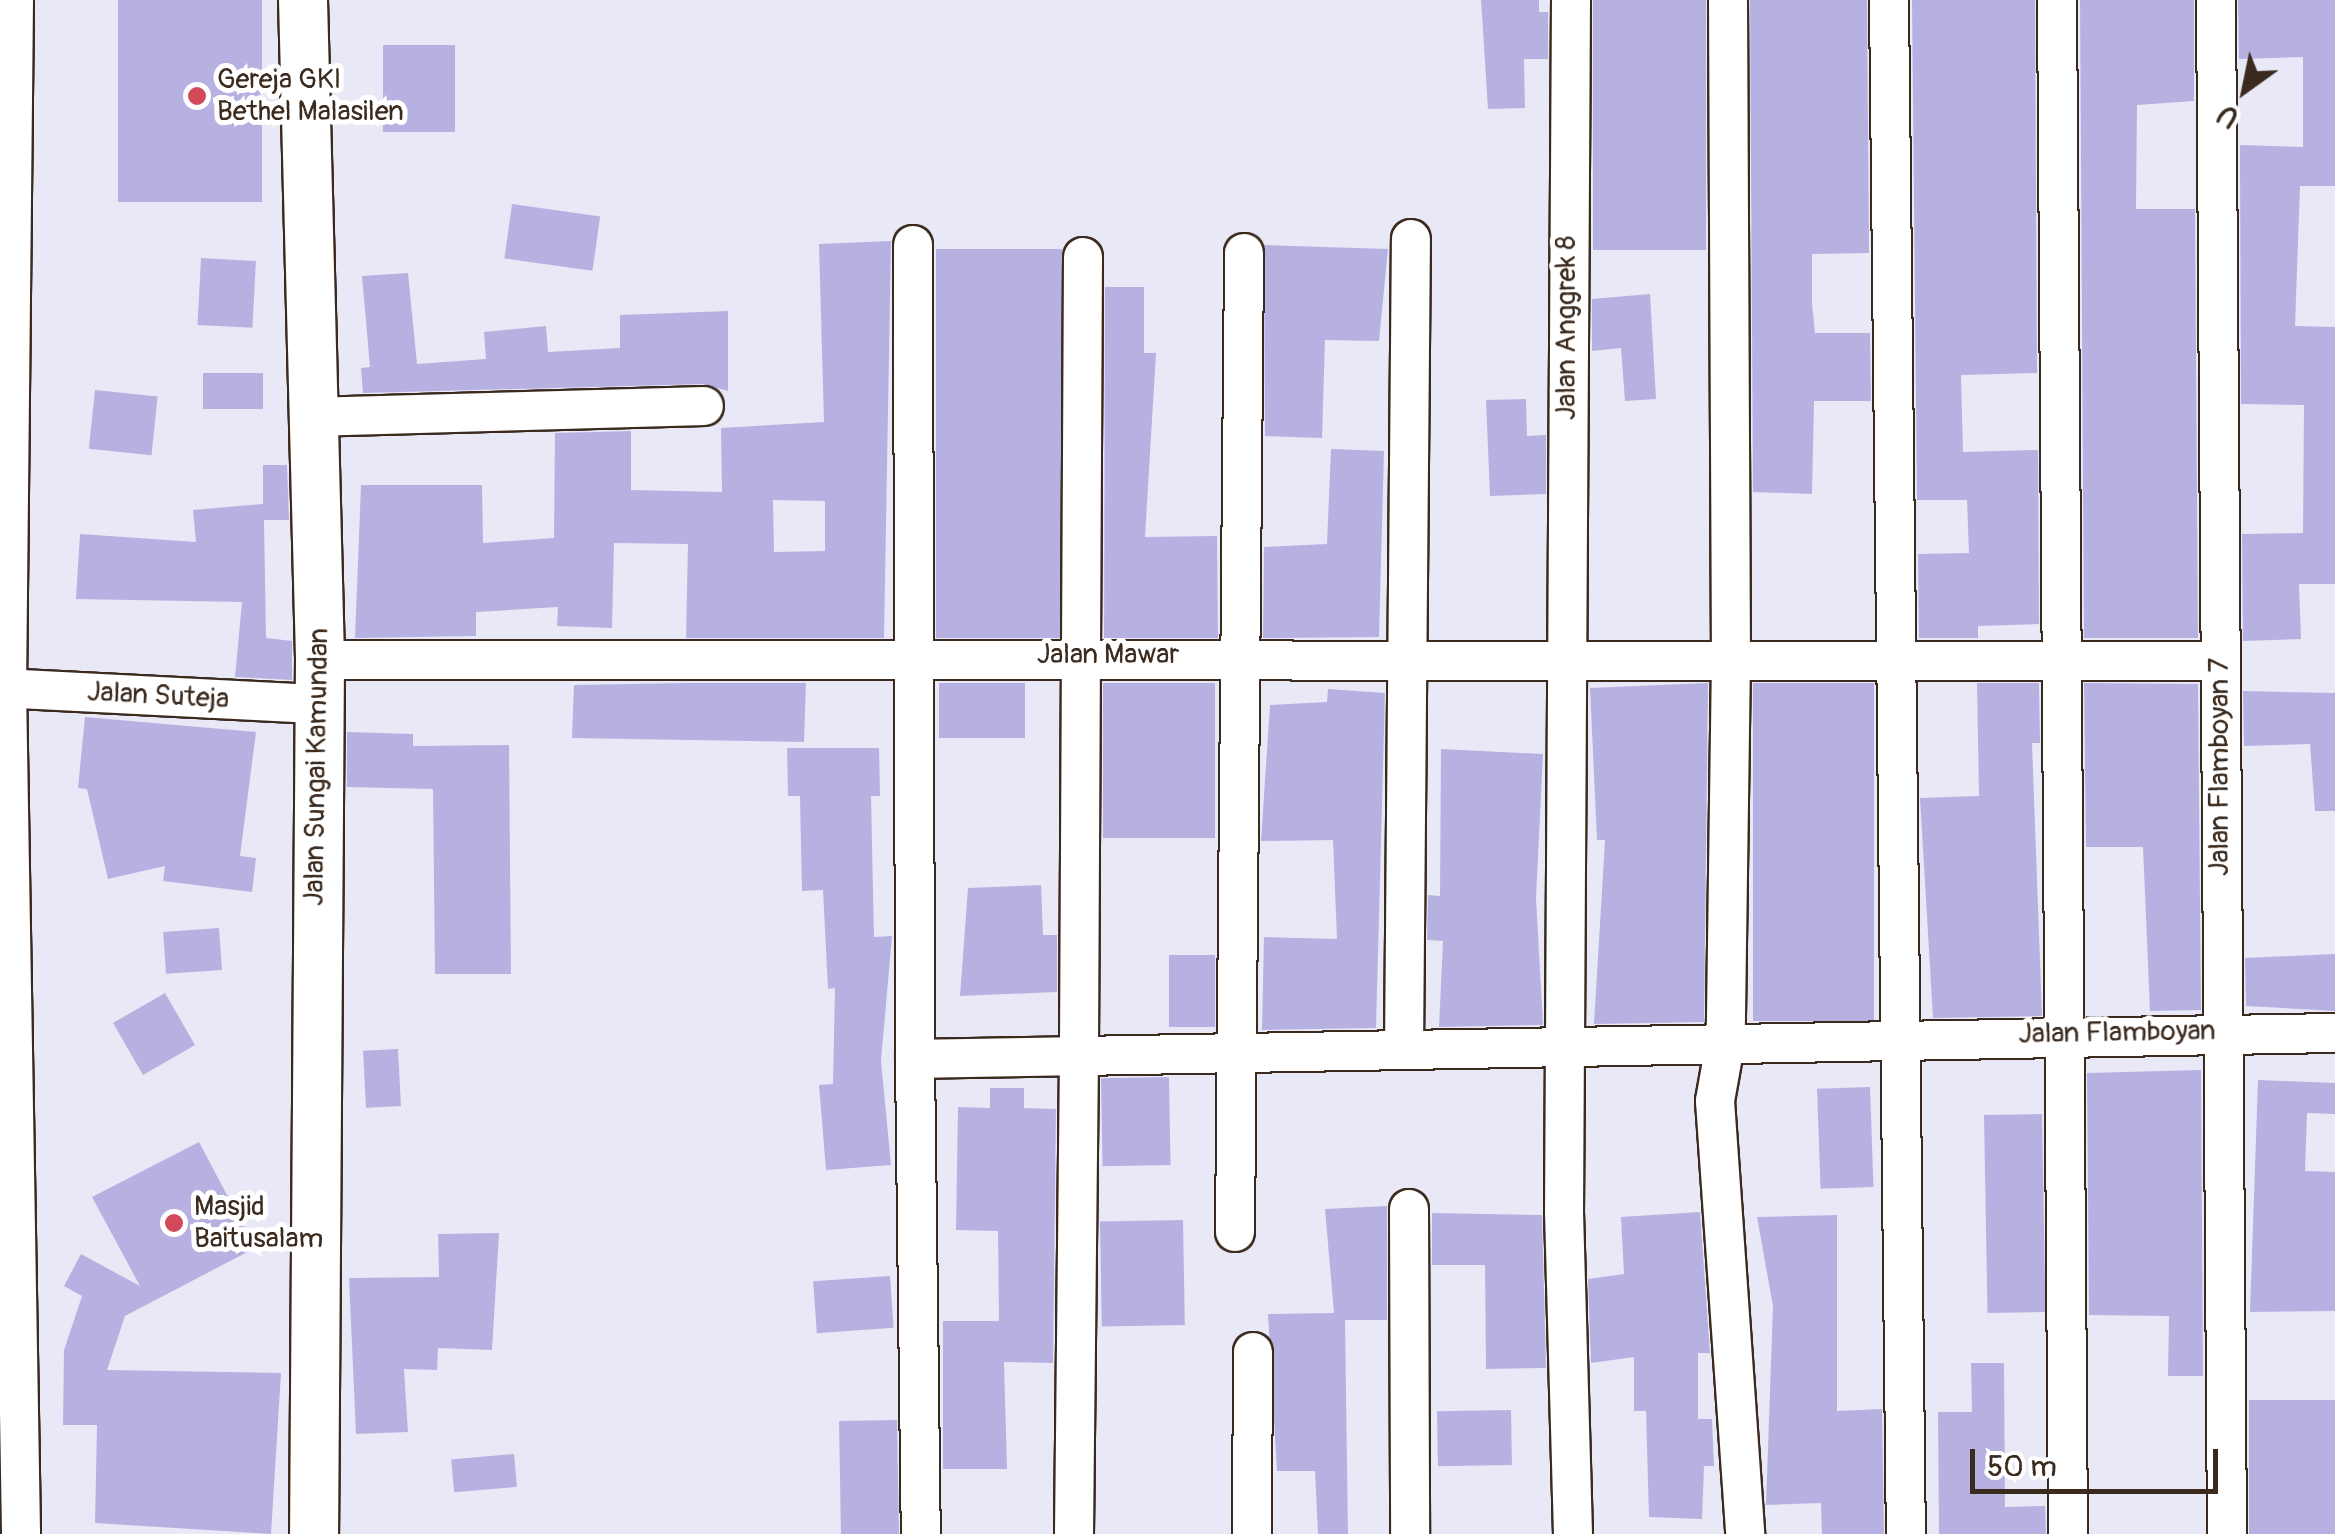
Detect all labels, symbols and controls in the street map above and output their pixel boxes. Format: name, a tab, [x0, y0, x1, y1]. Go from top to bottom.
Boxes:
north arrow	[2195, 40, 2295, 140]
place label: Gereja GKI Bethel Malasilen	[217, 63, 404, 129]
marker: Gereja GKI Bethel Malasilen	[186, 85, 208, 107]
text: U	[2211, 96, 2246, 135]
street label: Jalan Anggrek 8	[1550, 236, 1584, 420]
street label: Jalan Sungai Kamundan	[298, 628, 336, 906]
street label: Jalan Mawar	[1037, 638, 1179, 672]
street label: Jalan Flamboyan 7	[2203, 658, 2237, 876]
street label: Jalan Suteja	[86, 676, 230, 716]
street label: Jalan Flamboyan	[2018, 1014, 2216, 1052]
place label: Masjid Baitusalam	[194, 1190, 323, 1256]
marker: Masjid Baitusalam	[163, 1212, 185, 1234]
scale bar	[1975, 1429, 2222, 1491]
text: 50 m	[1987, 1448, 2057, 1485]

